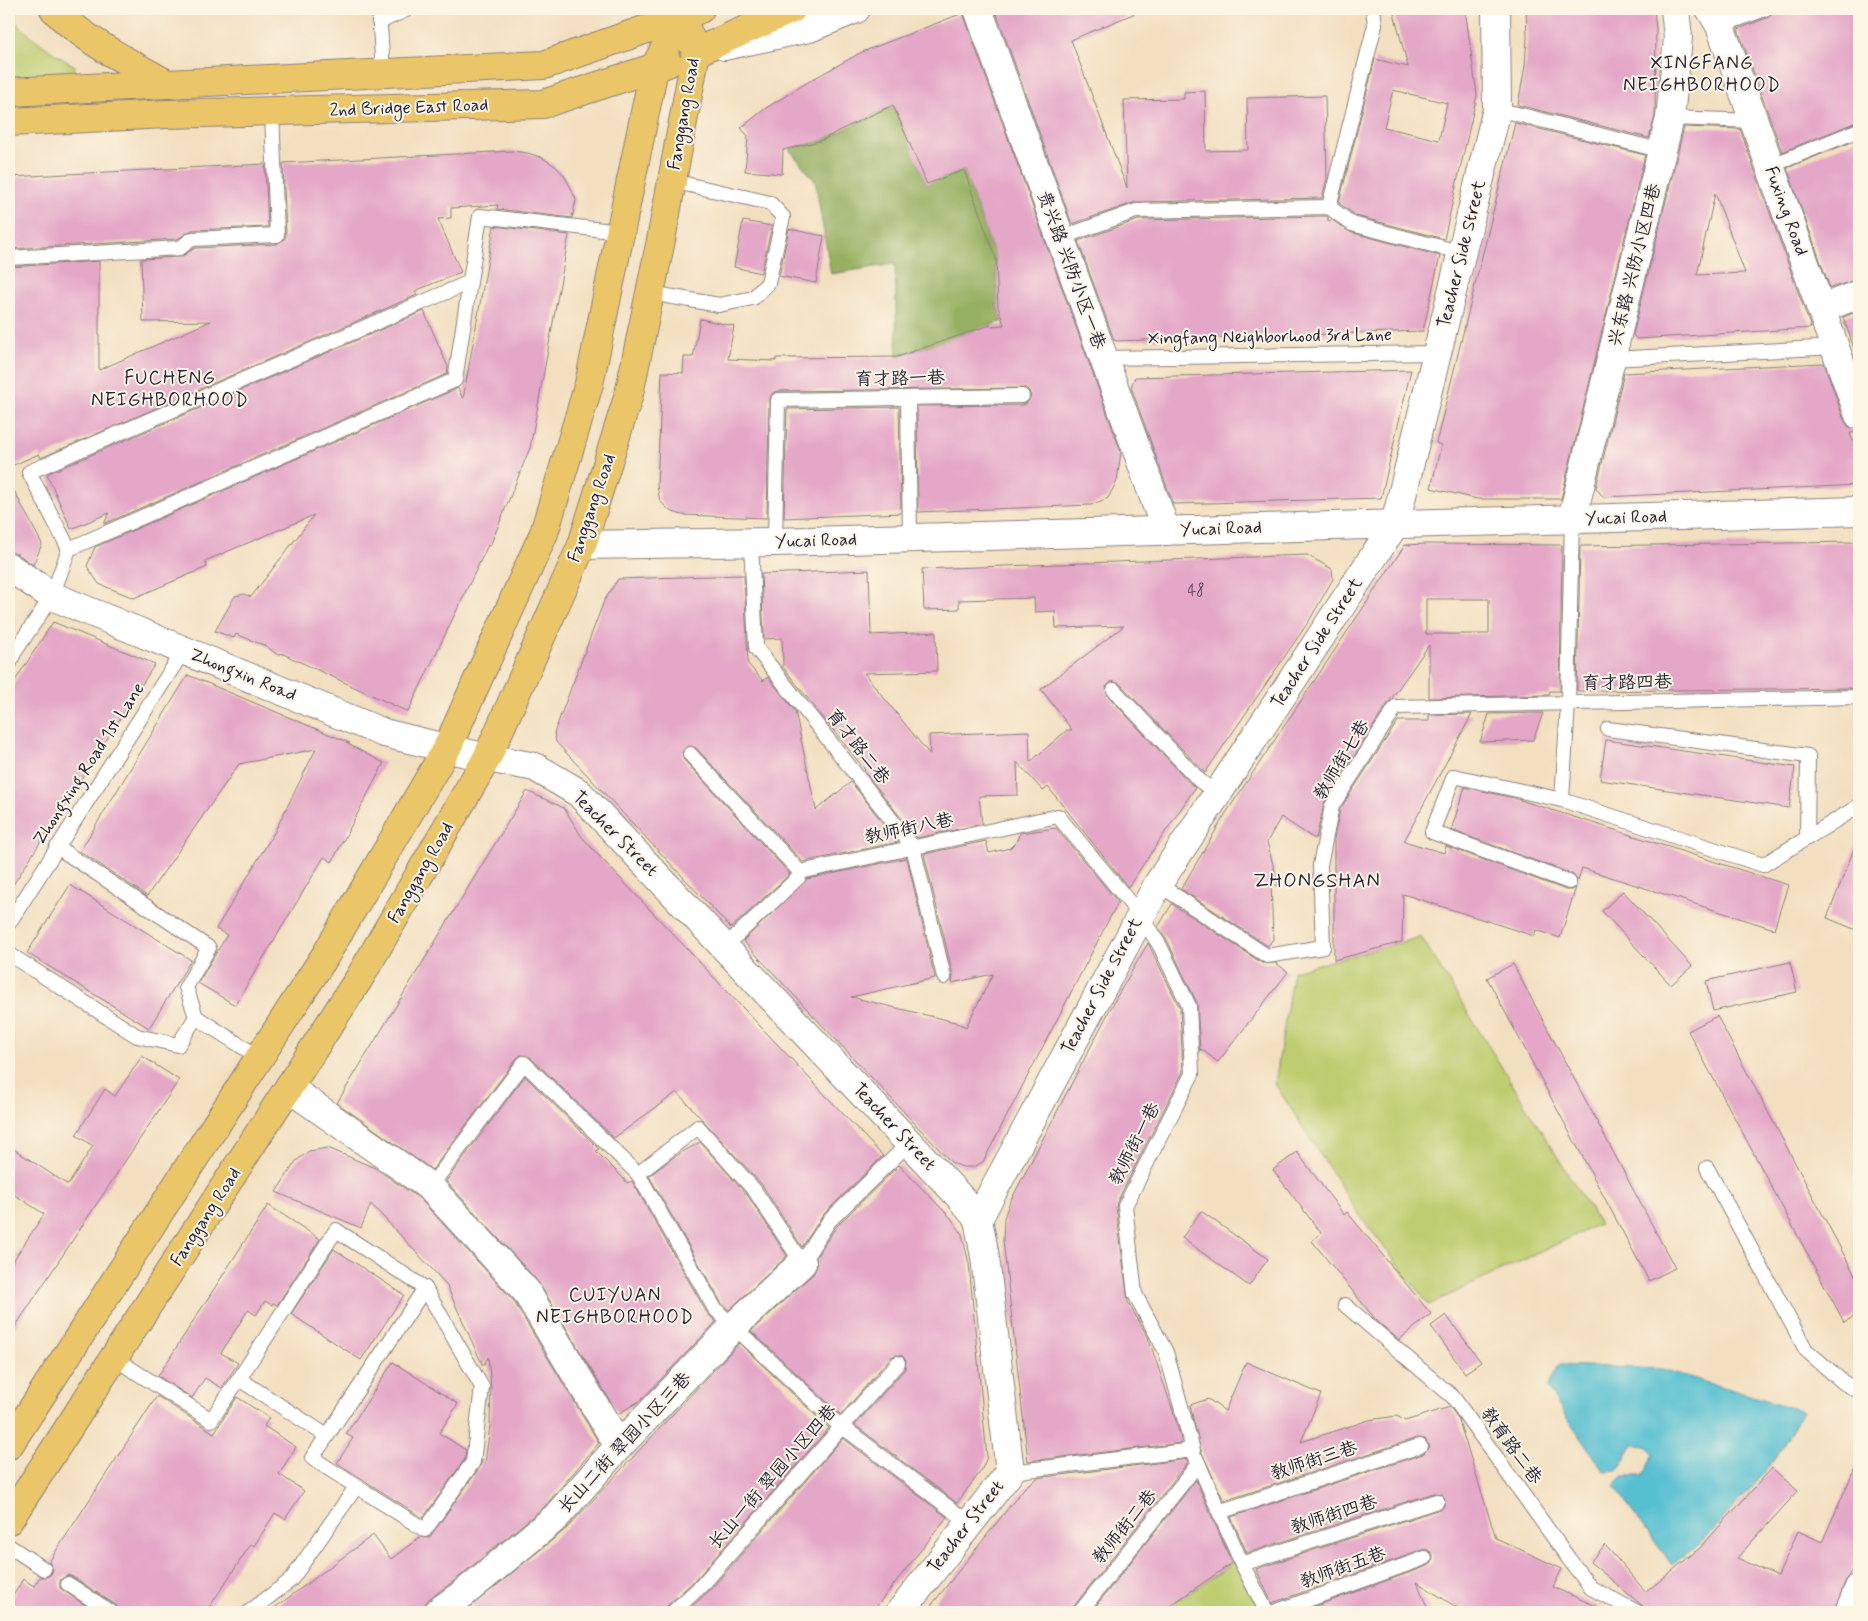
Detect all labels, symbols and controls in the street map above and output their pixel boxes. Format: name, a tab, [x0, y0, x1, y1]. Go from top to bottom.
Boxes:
district label: XINGFANG NEIGHBORHOOD	[1623, 51, 1781, 98]
street label: Fanggang Road	[662, 56, 707, 172]
street label: 2nd Bridge East Road	[329, 93, 489, 124]
street label: Fuxing Road	[1759, 163, 1813, 259]
street label: Teacher Side Street	[1432, 177, 1492, 330]
street label: 兴东路 兴防小区四巷	[1603, 181, 1667, 349]
street label: 贵兴路 兴防小区一巷	[1031, 187, 1111, 353]
street label: Xingfang Neighborhood 3rd Lane	[1148, 323, 1392, 352]
district label: FUCHENG NEIGHBORHOOD	[91, 366, 249, 413]
street label: 育才路一巷	[855, 366, 945, 392]
street label: Fanggang Road	[562, 451, 623, 566]
street label: Yucai Road	[1585, 505, 1667, 531]
street label: Yucai Road	[1180, 516, 1262, 542]
street label: Yucai Road	[775, 528, 857, 554]
street label: Teacher Side Street	[1266, 573, 1369, 713]
house number: 48	[1188, 581, 1204, 601]
street label: Zhongxin Road	[185, 643, 300, 709]
street label: 育才路四巷	[1582, 670, 1672, 696]
street label: Zhongxing Road 1st Lane	[27, 678, 152, 851]
street label: 育才路二巷	[821, 704, 895, 790]
street label: 教师街七巷	[1309, 715, 1375, 805]
street label: Teacher Street	[567, 786, 663, 882]
street label: 教师街八巷	[862, 808, 956, 850]
street label: Fanggang Road	[382, 818, 461, 929]
district label: ZHONGSHAN	[1253, 868, 1381, 895]
street label: Teacher Side Street	[1056, 913, 1148, 1058]
street label: Teacher Street	[847, 1078, 941, 1176]
street label: 教师街一巷	[1104, 1098, 1166, 1190]
street label: Fanggang Road	[165, 1163, 248, 1272]
district label: CUIYUAN NEIGHBORHOOD	[536, 1283, 694, 1330]
street label: 长山二街 翠园小区三巷	[553, 1367, 697, 1519]
street label: 长山一街 翠园小区四巷	[703, 1399, 843, 1555]
street label: 教育路二巷	[1475, 1403, 1547, 1489]
street label: 教师街三巷	[1267, 1436, 1361, 1486]
street label: Teacher Street	[922, 1475, 1010, 1579]
street label: 教师街二巷	[1087, 1484, 1163, 1570]
street label: 教师街四巷	[1287, 1490, 1381, 1540]
street label: 教师街五巷	[1297, 1541, 1389, 1595]

